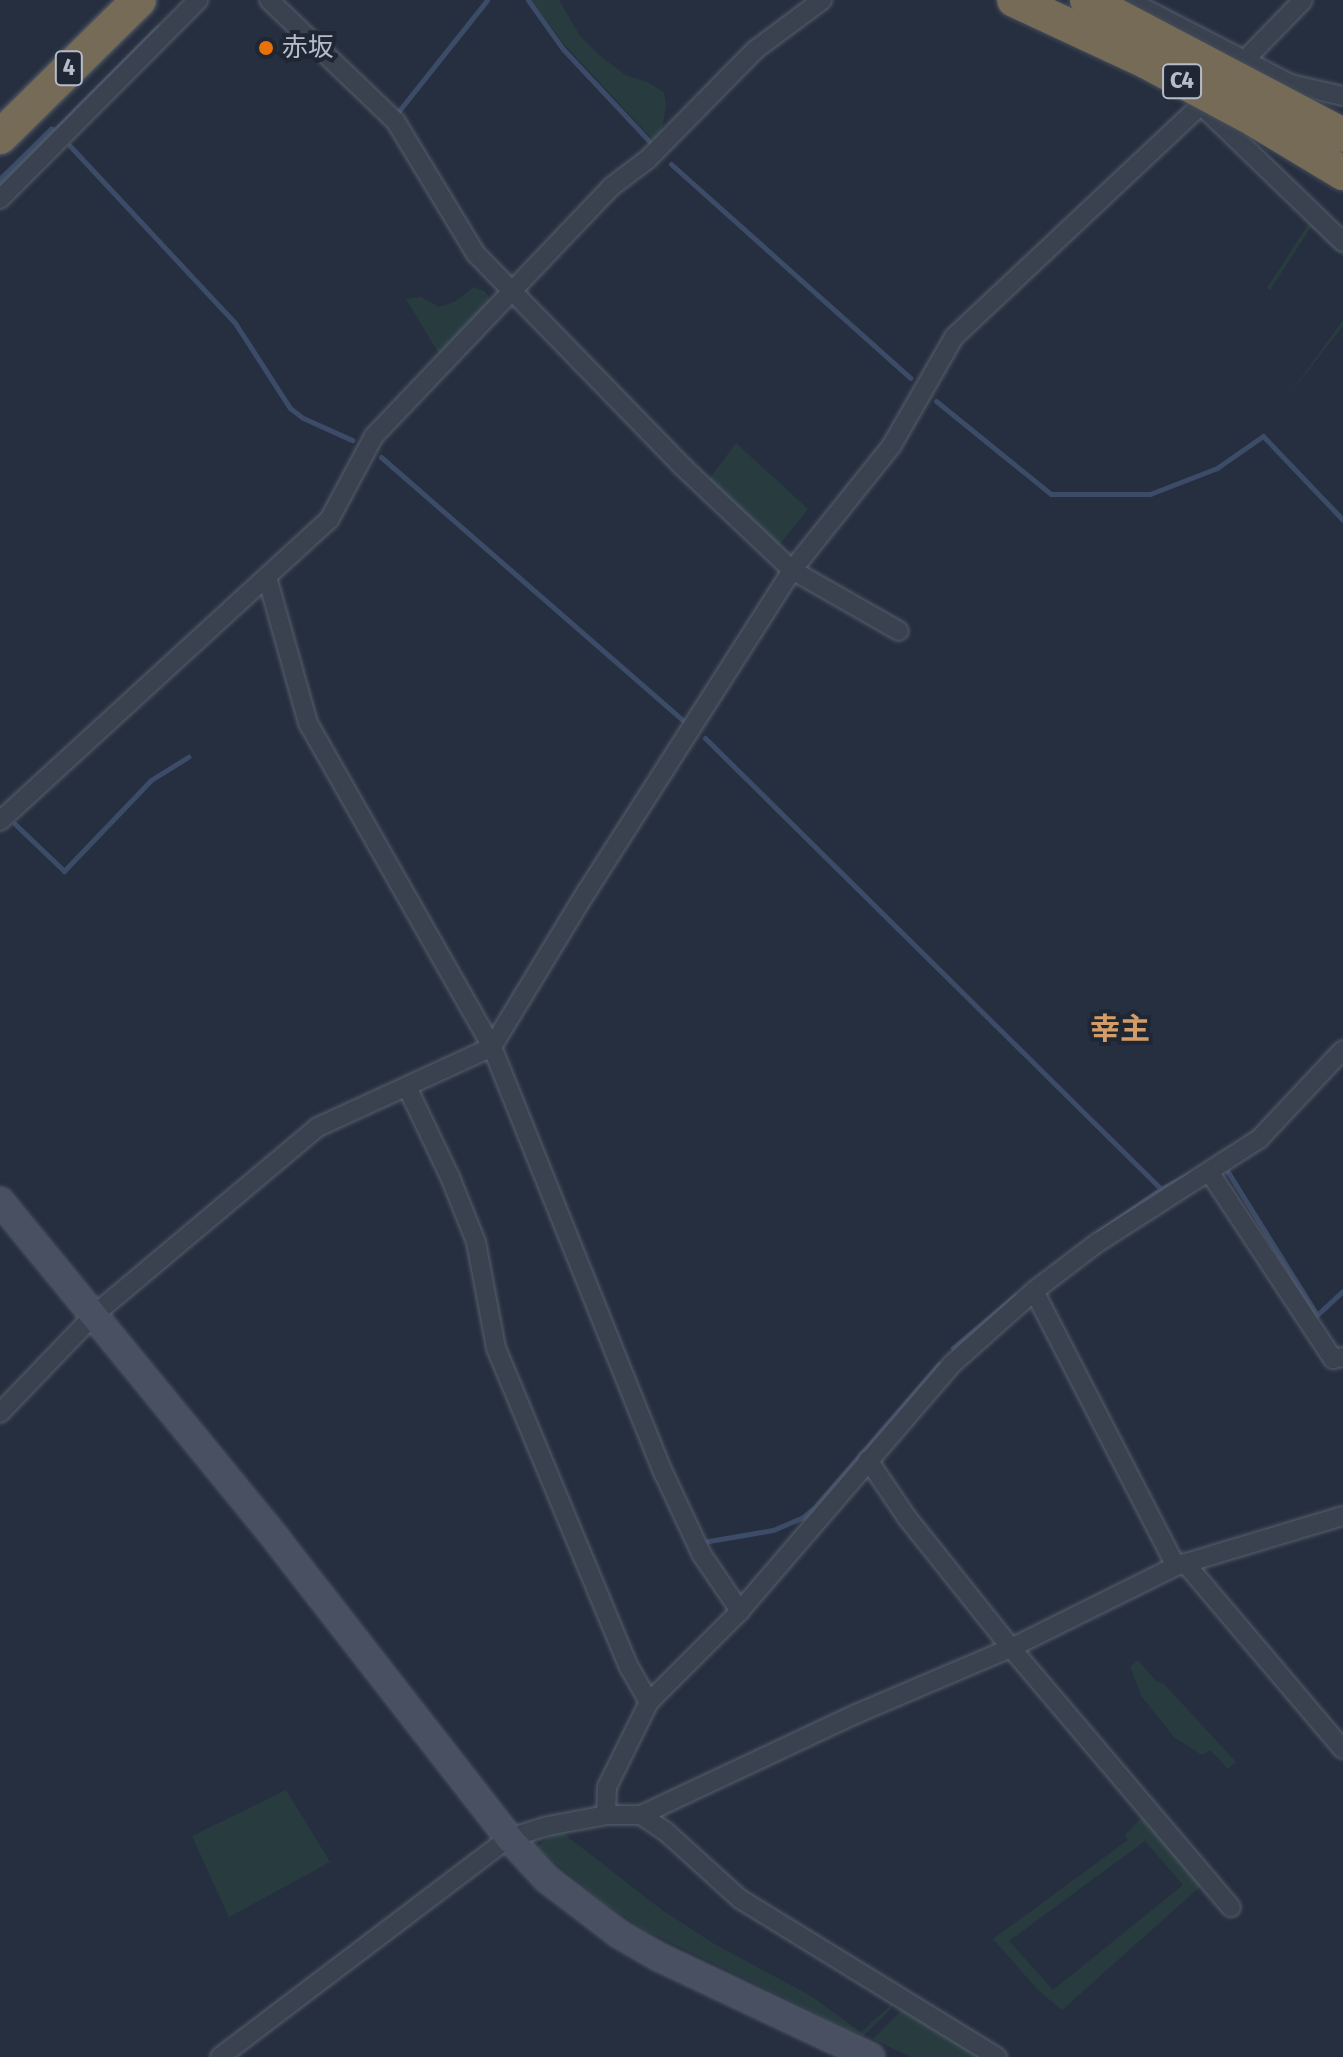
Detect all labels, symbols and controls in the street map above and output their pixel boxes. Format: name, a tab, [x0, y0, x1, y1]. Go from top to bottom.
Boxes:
place label: 赤坂	[282, 32, 334, 64]
marker: 赤坂	[257, 39, 275, 57]
road number: 4	[53, 48, 85, 88]
road number: C4	[1162, 61, 1202, 101]
district label: 幸主	[1090, 1011, 1150, 1047]

